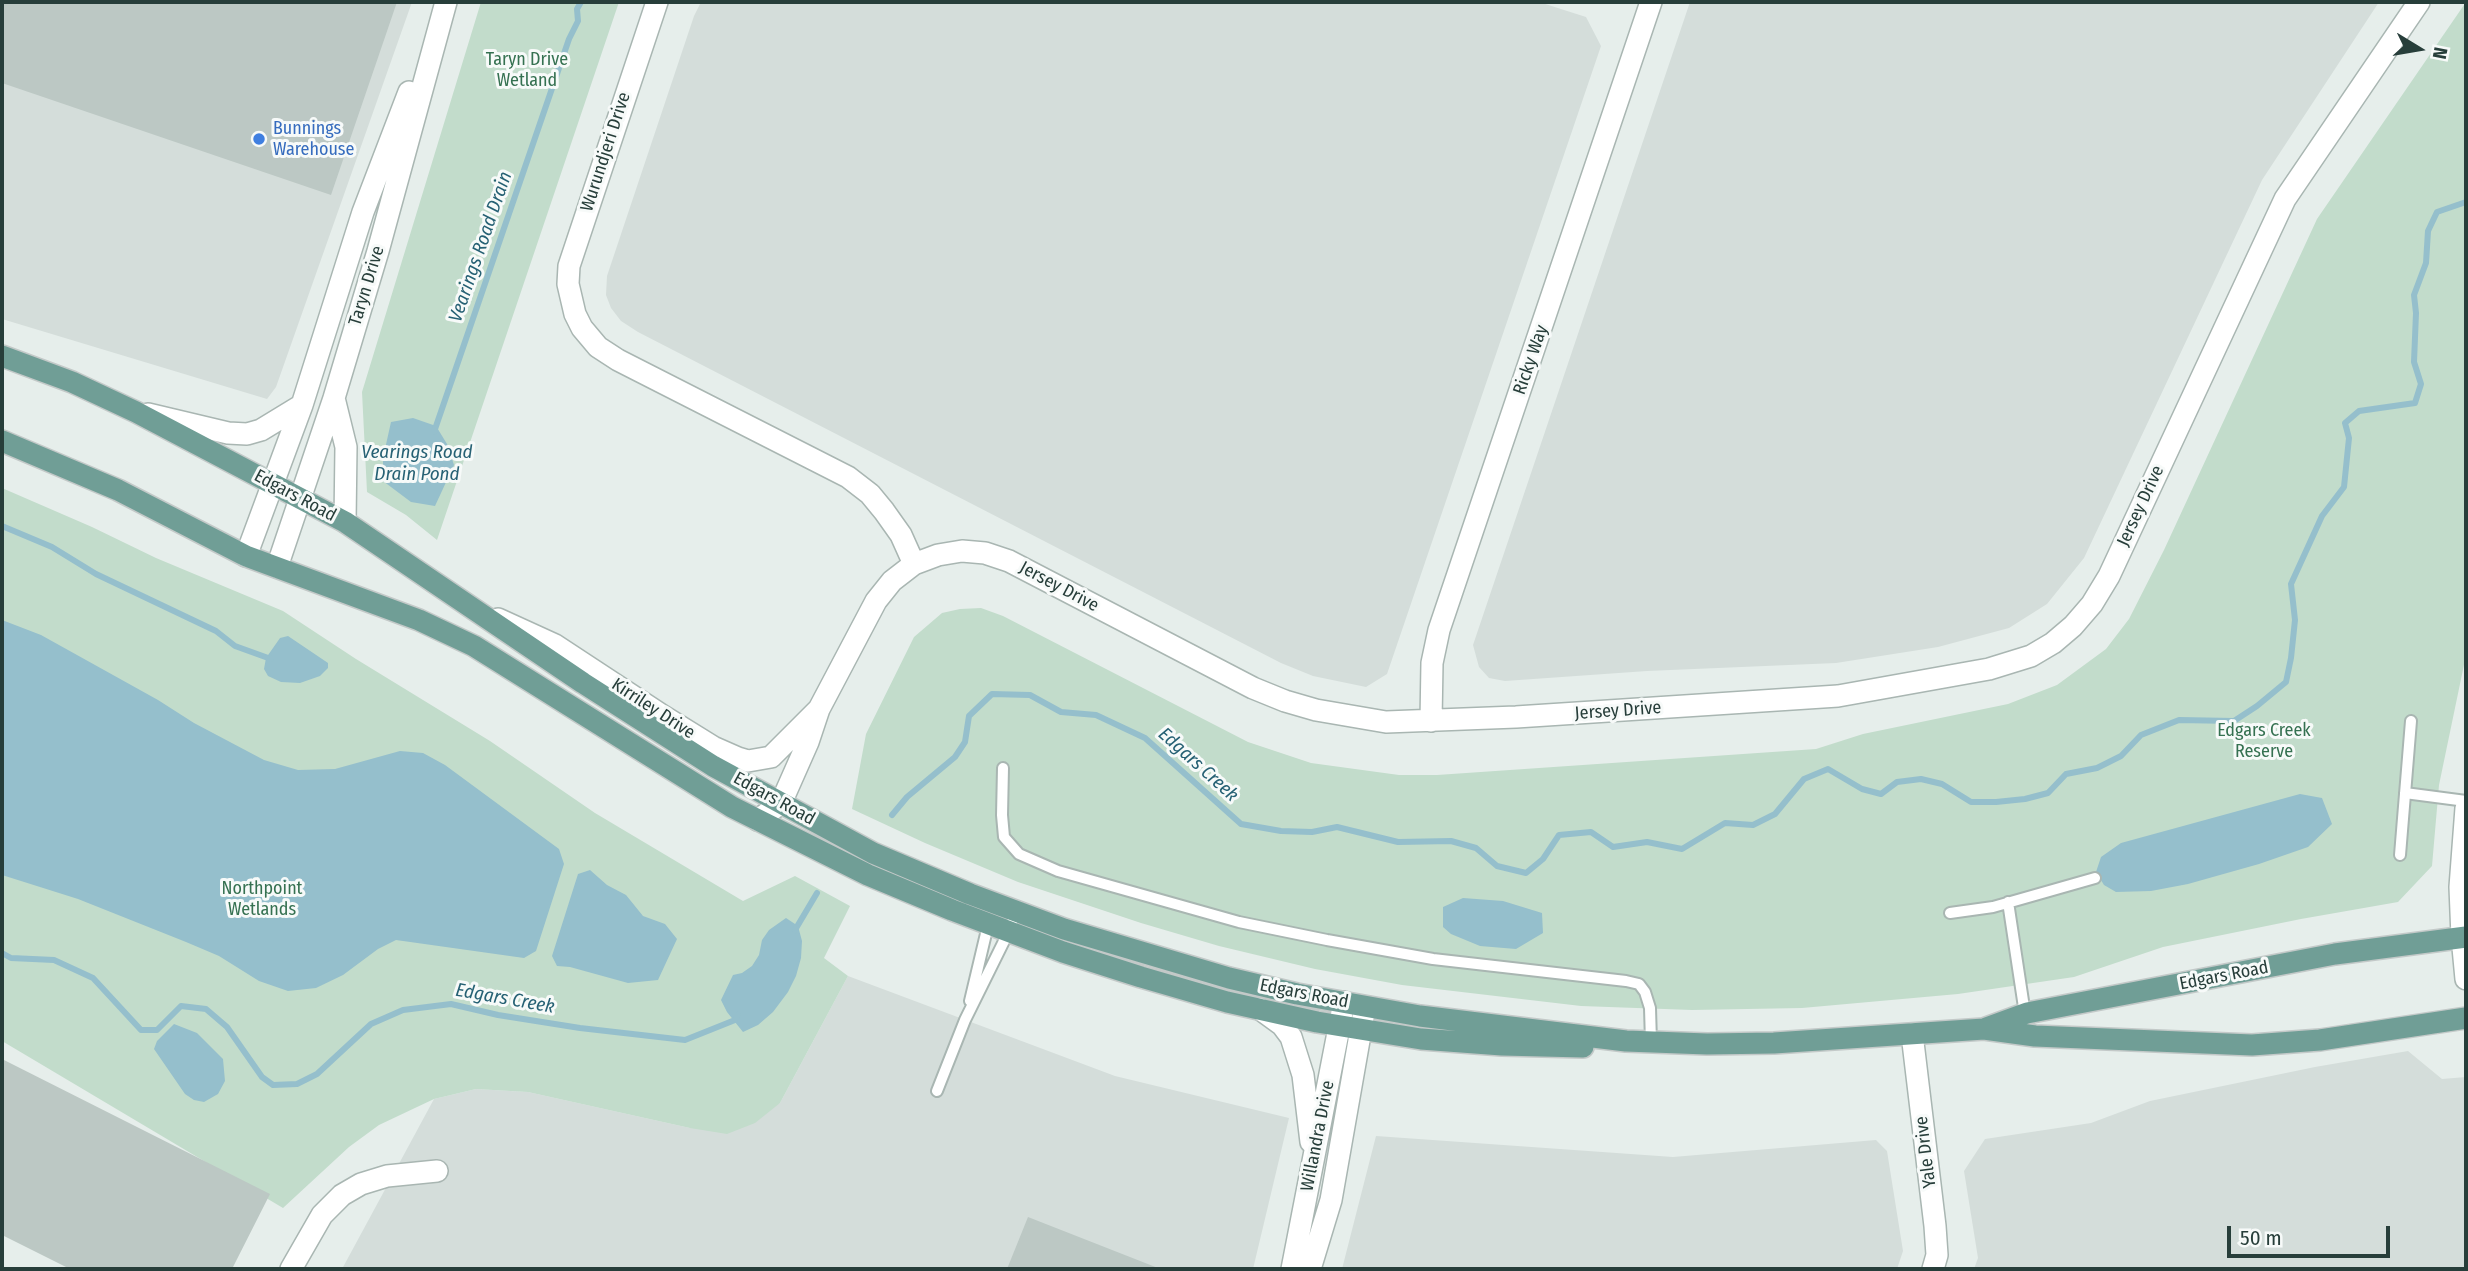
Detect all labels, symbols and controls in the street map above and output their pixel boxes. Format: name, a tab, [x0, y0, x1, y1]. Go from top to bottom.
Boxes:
north arrow	[2384, 14, 2454, 84]
text: N	[2428, 45, 2452, 61]
park label: Taryn Drive Wetland	[486, 49, 568, 92]
street label: Wurundjeri Drive	[577, 90, 635, 214]
place label: Bunnings Warehouse	[273, 118, 354, 160]
marker: Bunnings Warehouse	[251, 131, 267, 147]
water label: Vearings Road Drain	[445, 169, 517, 325]
street label: Taryn Drive	[345, 243, 389, 329]
street label: Ricky Way	[1509, 322, 1553, 398]
water label: Vearings Road Drain Pond	[361, 442, 473, 486]
street label: Jersey Drive	[2113, 462, 2169, 550]
street label: Edgars Road	[250, 465, 340, 527]
street label: Jersey Drive	[1016, 557, 1102, 617]
street label: Kirriley Drive	[607, 674, 699, 744]
street label: Jersey Drive	[1574, 697, 1662, 725]
park label: Edgars Creek Reserve	[2217, 720, 2311, 762]
water label: Edgars Creek	[1153, 723, 1243, 807]
street label: Edgars Road	[729, 768, 819, 830]
park label: Northpoint Wetlands	[222, 878, 302, 920]
street label: Edgars Road	[2178, 957, 2270, 995]
street label: Edgars Road	[1258, 975, 1350, 1013]
water label: Edgars Creek	[454, 979, 556, 1019]
street label: Willandra Drive	[1297, 1079, 1339, 1193]
street label: Yale Drive	[1911, 1115, 1941, 1189]
scale bar	[2230, 1212, 2393, 1256]
text: 50 m	[2240, 1225, 2282, 1251]

